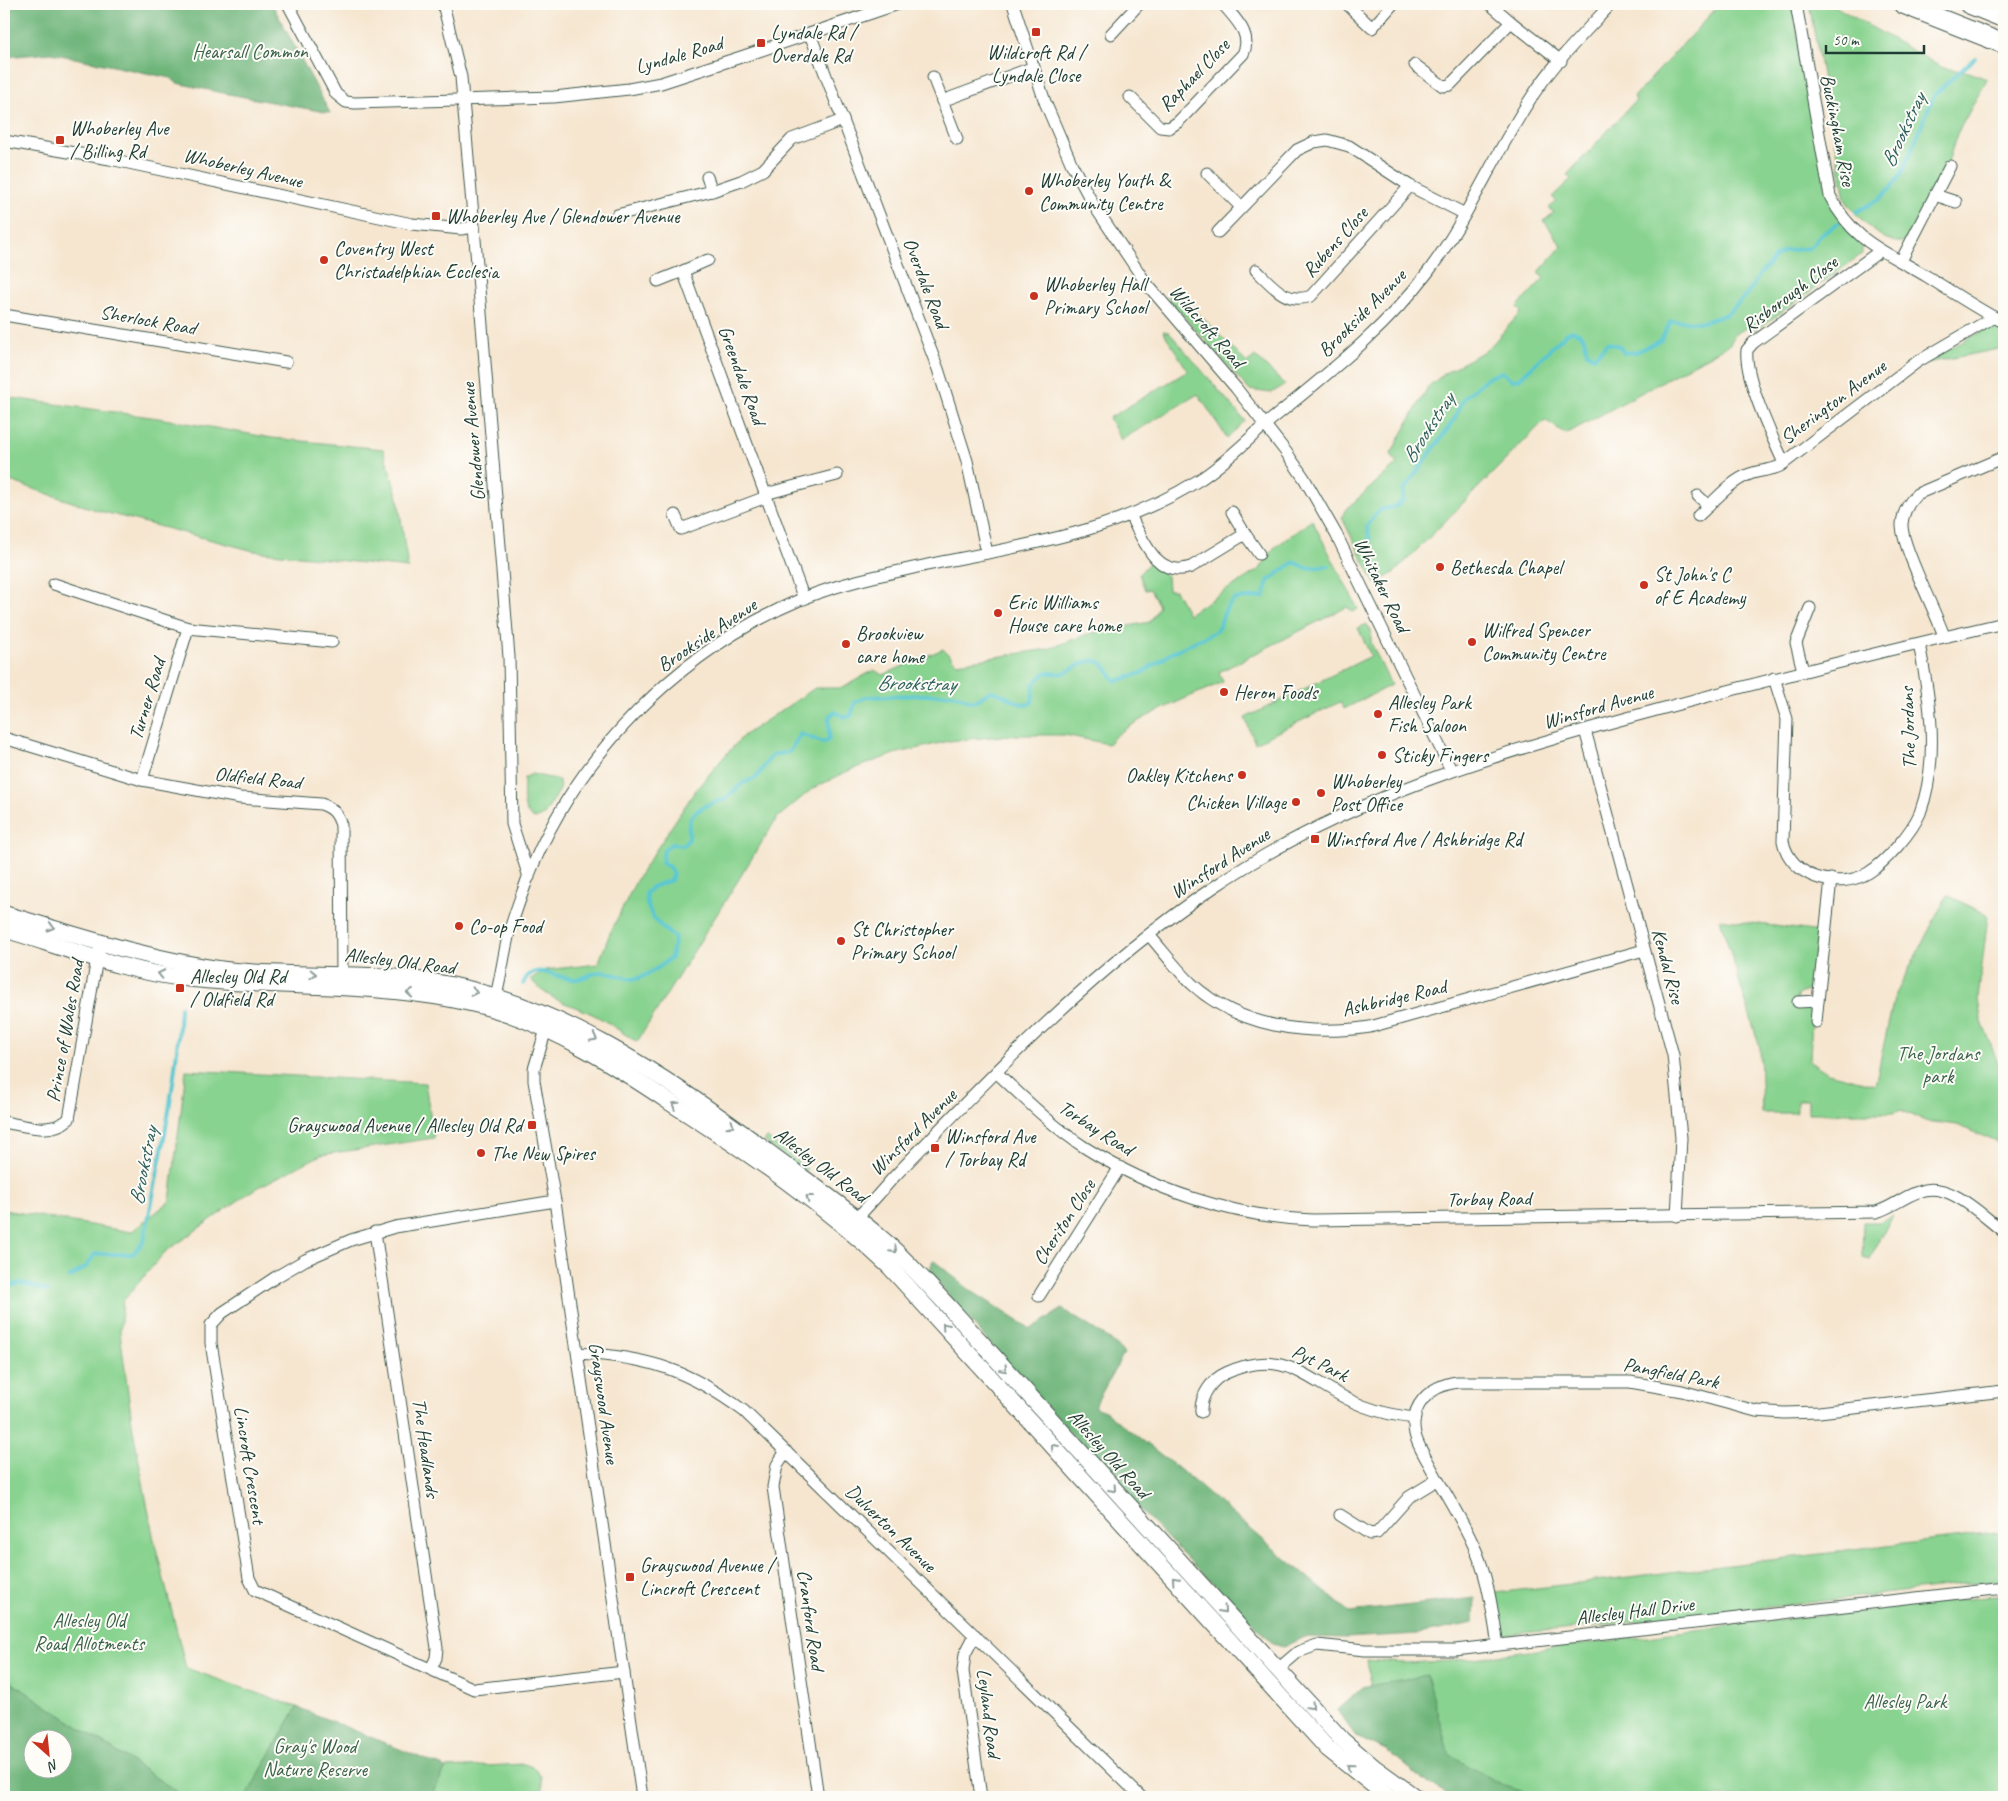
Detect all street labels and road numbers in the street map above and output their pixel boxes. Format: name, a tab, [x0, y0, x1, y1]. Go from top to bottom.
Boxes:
street label: Lyndale Road	[633, 30, 728, 79]
street label: Raphael Close	[1153, 32, 1236, 117]
street label: Buckingham Rise	[1815, 72, 1861, 189]
street label: Whoberley Avenue	[181, 142, 306, 194]
street label: Rubens Close	[1297, 200, 1374, 283]
street label: Overdale Road	[897, 234, 956, 335]
street label: Risborough Close	[1737, 249, 1844, 338]
street label: Brookside Avenue	[1313, 262, 1413, 362]
street label: Wildcroft Road	[1164, 279, 1252, 375]
street label: Sherlock Road	[98, 299, 201, 341]
street label: Greendale Road	[713, 322, 772, 431]
street label: Sherington Avenue	[1775, 353, 1892, 450]
street label: Glendower Avenue	[455, 380, 491, 502]
street label: Whitaker Road	[1348, 534, 1417, 639]
street label: Brookside Avenue	[652, 592, 763, 677]
street label: Turner Road	[123, 652, 172, 743]
street label: Winsford Avenue	[1540, 679, 1657, 735]
street label: The Jordans	[1894, 684, 1922, 770]
street label: Oldfield Road	[213, 761, 306, 795]
street label: Winsford Avenue	[1166, 821, 1276, 904]
street label: Kendal Rise	[1646, 926, 1690, 1008]
street label: Allesley Old Road	[343, 942, 460, 981]
street label: Prince of Wales Road	[40, 955, 90, 1104]
street label: Ashbridge Road	[1340, 973, 1452, 1022]
street label: Winsford Avenue	[864, 1082, 963, 1181]
street label: Torbay Road	[1054, 1095, 1141, 1163]
street label: Allesley Old Road	[769, 1122, 875, 1210]
street label: Cheriton Close	[1027, 1173, 1102, 1269]
street label: Torbay Road	[1447, 1186, 1534, 1212]
street label: Pyt Park	[1288, 1339, 1354, 1388]
street label: Grayswood Avenue	[583, 1341, 625, 1467]
street label: Pangfield Park	[1621, 1352, 1722, 1395]
street label: The Headlands	[407, 1397, 446, 1501]
street label: Lincroft Crescent	[228, 1404, 272, 1528]
street label: Allesley Old Road	[1063, 1404, 1158, 1506]
street label: Dulverton Avenue	[840, 1479, 943, 1578]
street label: Cranford Road	[792, 1568, 831, 1675]
street label: Allesley Hall Drive	[1575, 1591, 1697, 1631]
street label: Leyland Road	[971, 1667, 1007, 1762]

